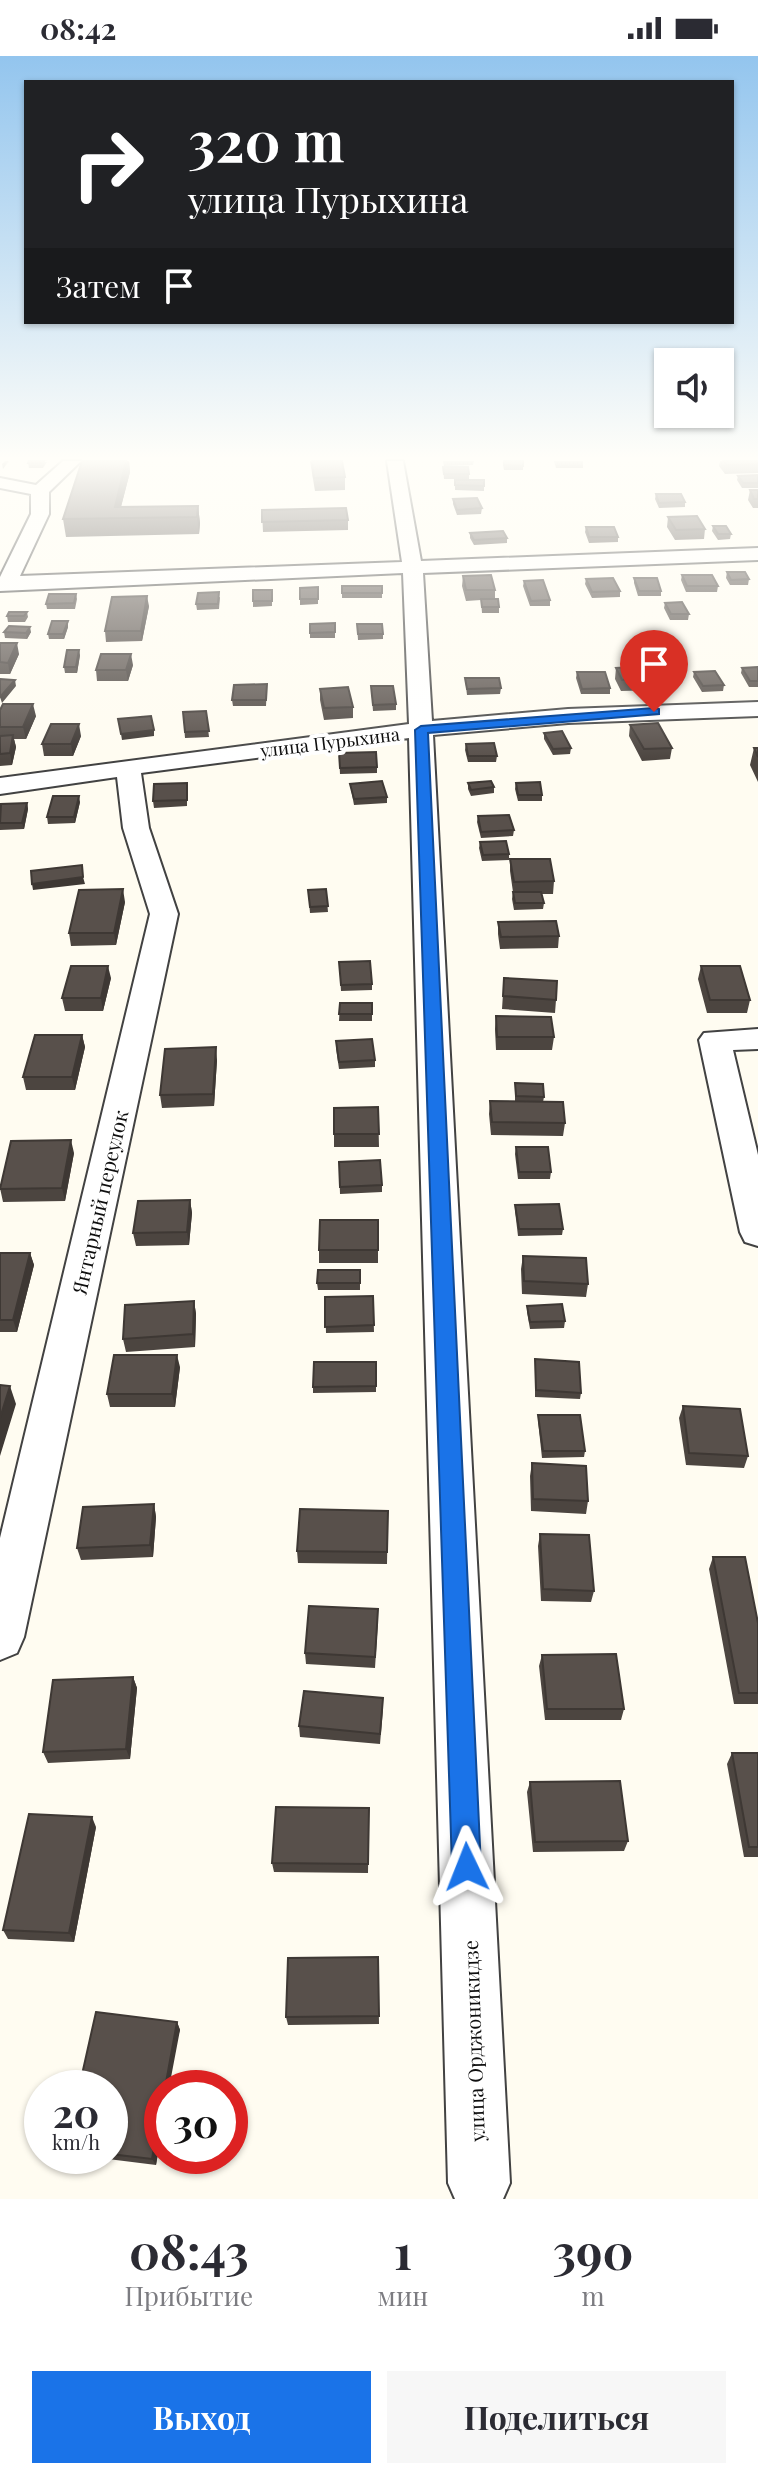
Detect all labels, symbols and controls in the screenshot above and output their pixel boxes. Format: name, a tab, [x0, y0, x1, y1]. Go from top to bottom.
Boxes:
text: 08:42	[40, 8, 116, 48]
text: 320 m	[188, 102, 344, 177]
icon: right	[56, 112, 160, 216]
text: улица Пурыхина	[188, 174, 468, 222]
icon: arrive	[157, 264, 201, 308]
text: Затем	[56, 266, 141, 306]
map controls	[654, 348, 734, 428]
button: sound	[654, 348, 734, 428]
pin	[620, 630, 688, 712]
icon: arrive	[632, 642, 676, 686]
street label: улица Пурыхина	[258, 722, 401, 763]
street label: Янтарный переулок	[64, 1107, 133, 1298]
position arrow	[425, 1825, 509, 1909]
street label: улица Орджоникидзе	[456, 1940, 490, 2143]
speed limit sign: 30	[144, 2070, 248, 2174]
text: 20	[53, 2085, 99, 2138]
text: km/h	[52, 2128, 100, 2155]
text: 08:43	[129, 2218, 249, 2282]
text: 1	[394, 2218, 412, 2282]
text: 390	[553, 2218, 634, 2282]
text: Прибытие	[124, 2278, 253, 2313]
text: мин	[378, 2278, 428, 2313]
text: m	[582, 2278, 605, 2313]
button: Выход	[32, 2371, 371, 2463]
button: Поделиться	[387, 2371, 726, 2463]

